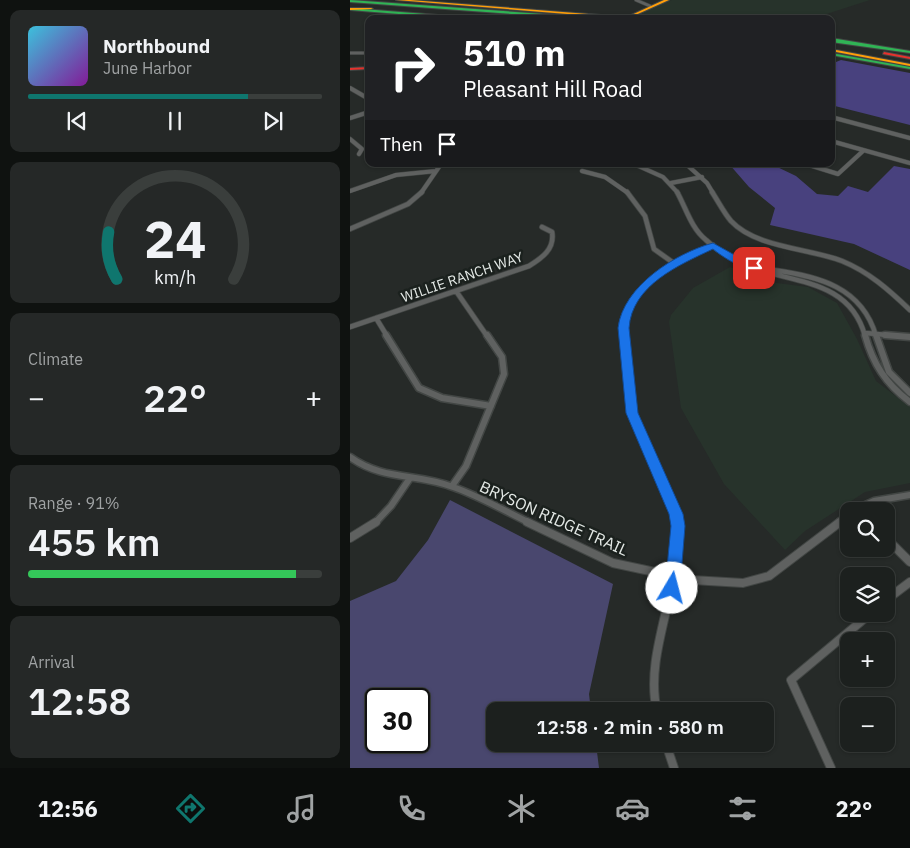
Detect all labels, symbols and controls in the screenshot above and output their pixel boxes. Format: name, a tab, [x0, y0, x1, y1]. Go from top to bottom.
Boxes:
text: 510 m	[463, 30, 566, 76]
text: Northbound	[103, 34, 210, 58]
icon: right	[380, 35, 445, 100]
text: June Harbor	[103, 58, 192, 78]
text: Pleasant Hill Road	[463, 74, 643, 103]
icon: previous	[63, 107, 91, 135]
icon: pause	[161, 107, 189, 135]
icon: next	[259, 107, 287, 135]
icon: arrive	[433, 130, 461, 158]
text: Then	[380, 132, 423, 156]
text: 24	[144, 205, 206, 272]
street label: WILLIE RANCH WAY	[399, 247, 526, 306]
pin	[733, 247, 775, 289]
icon: arrive	[740, 254, 768, 282]
text: km/h	[154, 266, 196, 289]
text: Climate	[28, 349, 83, 369]
text: 22°	[143, 373, 207, 422]
text: −	[28, 379, 45, 416]
text: +	[305, 379, 322, 416]
street label: BRYSON RIDGE TRAIL	[477, 476, 631, 560]
text: Range · 91%	[28, 493, 120, 513]
map controls	[840, 502, 895, 752]
button: search	[840, 502, 895, 557]
text: 455 km	[28, 517, 160, 566]
position arrow	[645, 561, 697, 613]
button: layers	[840, 567, 895, 622]
button: +	[840, 632, 895, 687]
text: Arrival	[28, 652, 75, 672]
text: 12:58	[28, 676, 131, 725]
speed limit sign: 30	[365, 688, 430, 753]
button: −	[840, 697, 895, 752]
text: 12:58 · 2 min · 580 m	[536, 715, 724, 739]
icon: directions	[173, 791, 208, 826]
icon: music	[284, 791, 319, 826]
icon: phone	[394, 791, 429, 826]
icon: climate	[504, 791, 539, 826]
icon: car	[615, 791, 650, 826]
icon: filters	[725, 791, 760, 826]
text: 12:56	[38, 794, 98, 823]
text: 22°	[835, 794, 872, 823]

